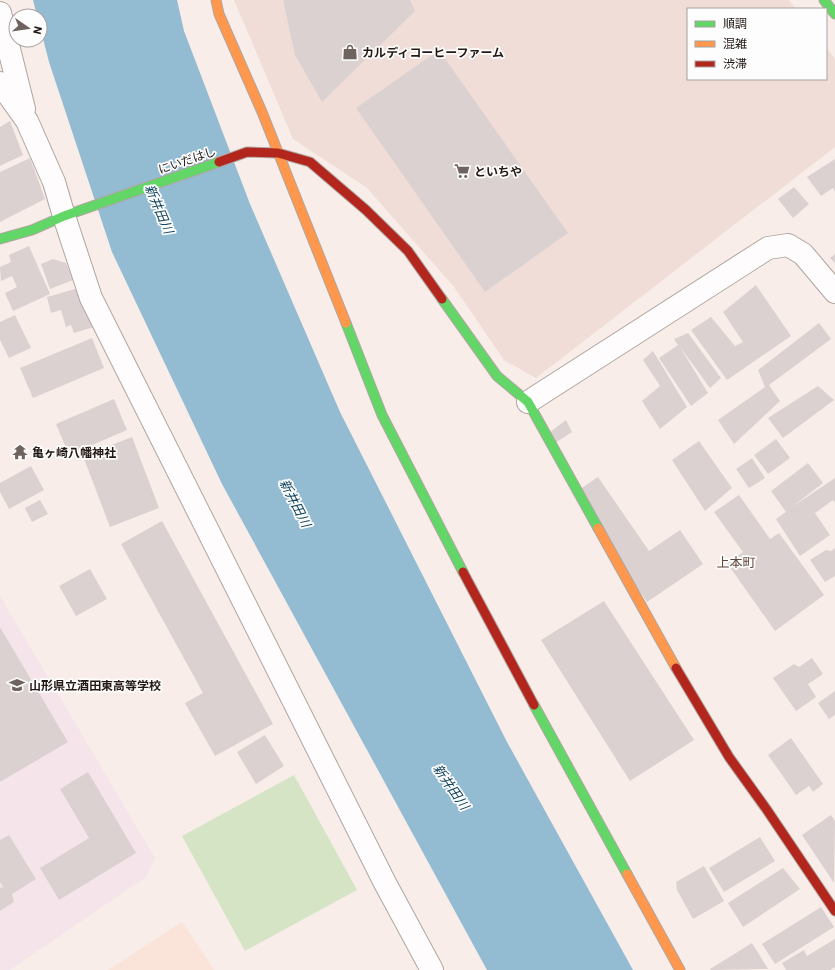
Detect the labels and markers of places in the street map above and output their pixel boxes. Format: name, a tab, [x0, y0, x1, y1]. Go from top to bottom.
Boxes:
shop icon: カルディコーヒーファーム	[341, 43, 359, 61]
place label: カルディコーヒーファーム	[362, 45, 504, 60]
supermarket icon: といちや	[453, 162, 471, 180]
place label: といちや	[474, 164, 522, 179]
temple icon: 亀ヶ崎八幡神社	[11, 443, 29, 461]
place label: 亀ヶ崎八幡神社	[32, 445, 116, 460]
school or university icon: 山形県立酒田東高等学校	[8, 676, 26, 694]
place label: 山形県立酒田東高等学校	[29, 678, 161, 693]

